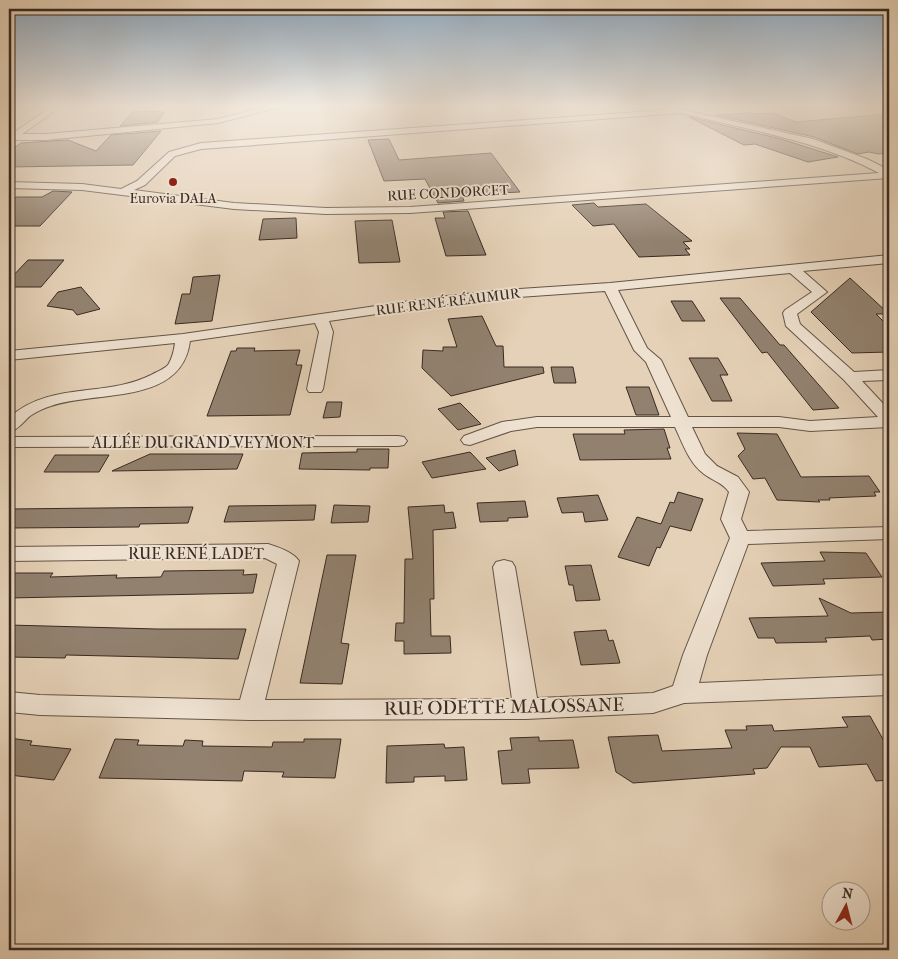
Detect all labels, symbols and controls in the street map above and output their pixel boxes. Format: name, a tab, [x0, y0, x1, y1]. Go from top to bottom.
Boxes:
marker: Eurovia DALA	[167, 176, 179, 188]
street label: RUE CONDORCET	[387, 181, 510, 205]
place label: Eurovia DALA	[130, 190, 217, 207]
street label: RUE RENÉ RÉAUMUR	[375, 284, 522, 319]
street label: ALLÉE DU GRAND VEYMONT	[91, 432, 315, 452]
street label: RUE RENÉ LADET	[128, 543, 264, 563]
street label: RUE ODETTE MALOSSANE	[384, 694, 625, 720]
north arrow	[820, 882, 870, 932]
text: N	[841, 885, 854, 903]

